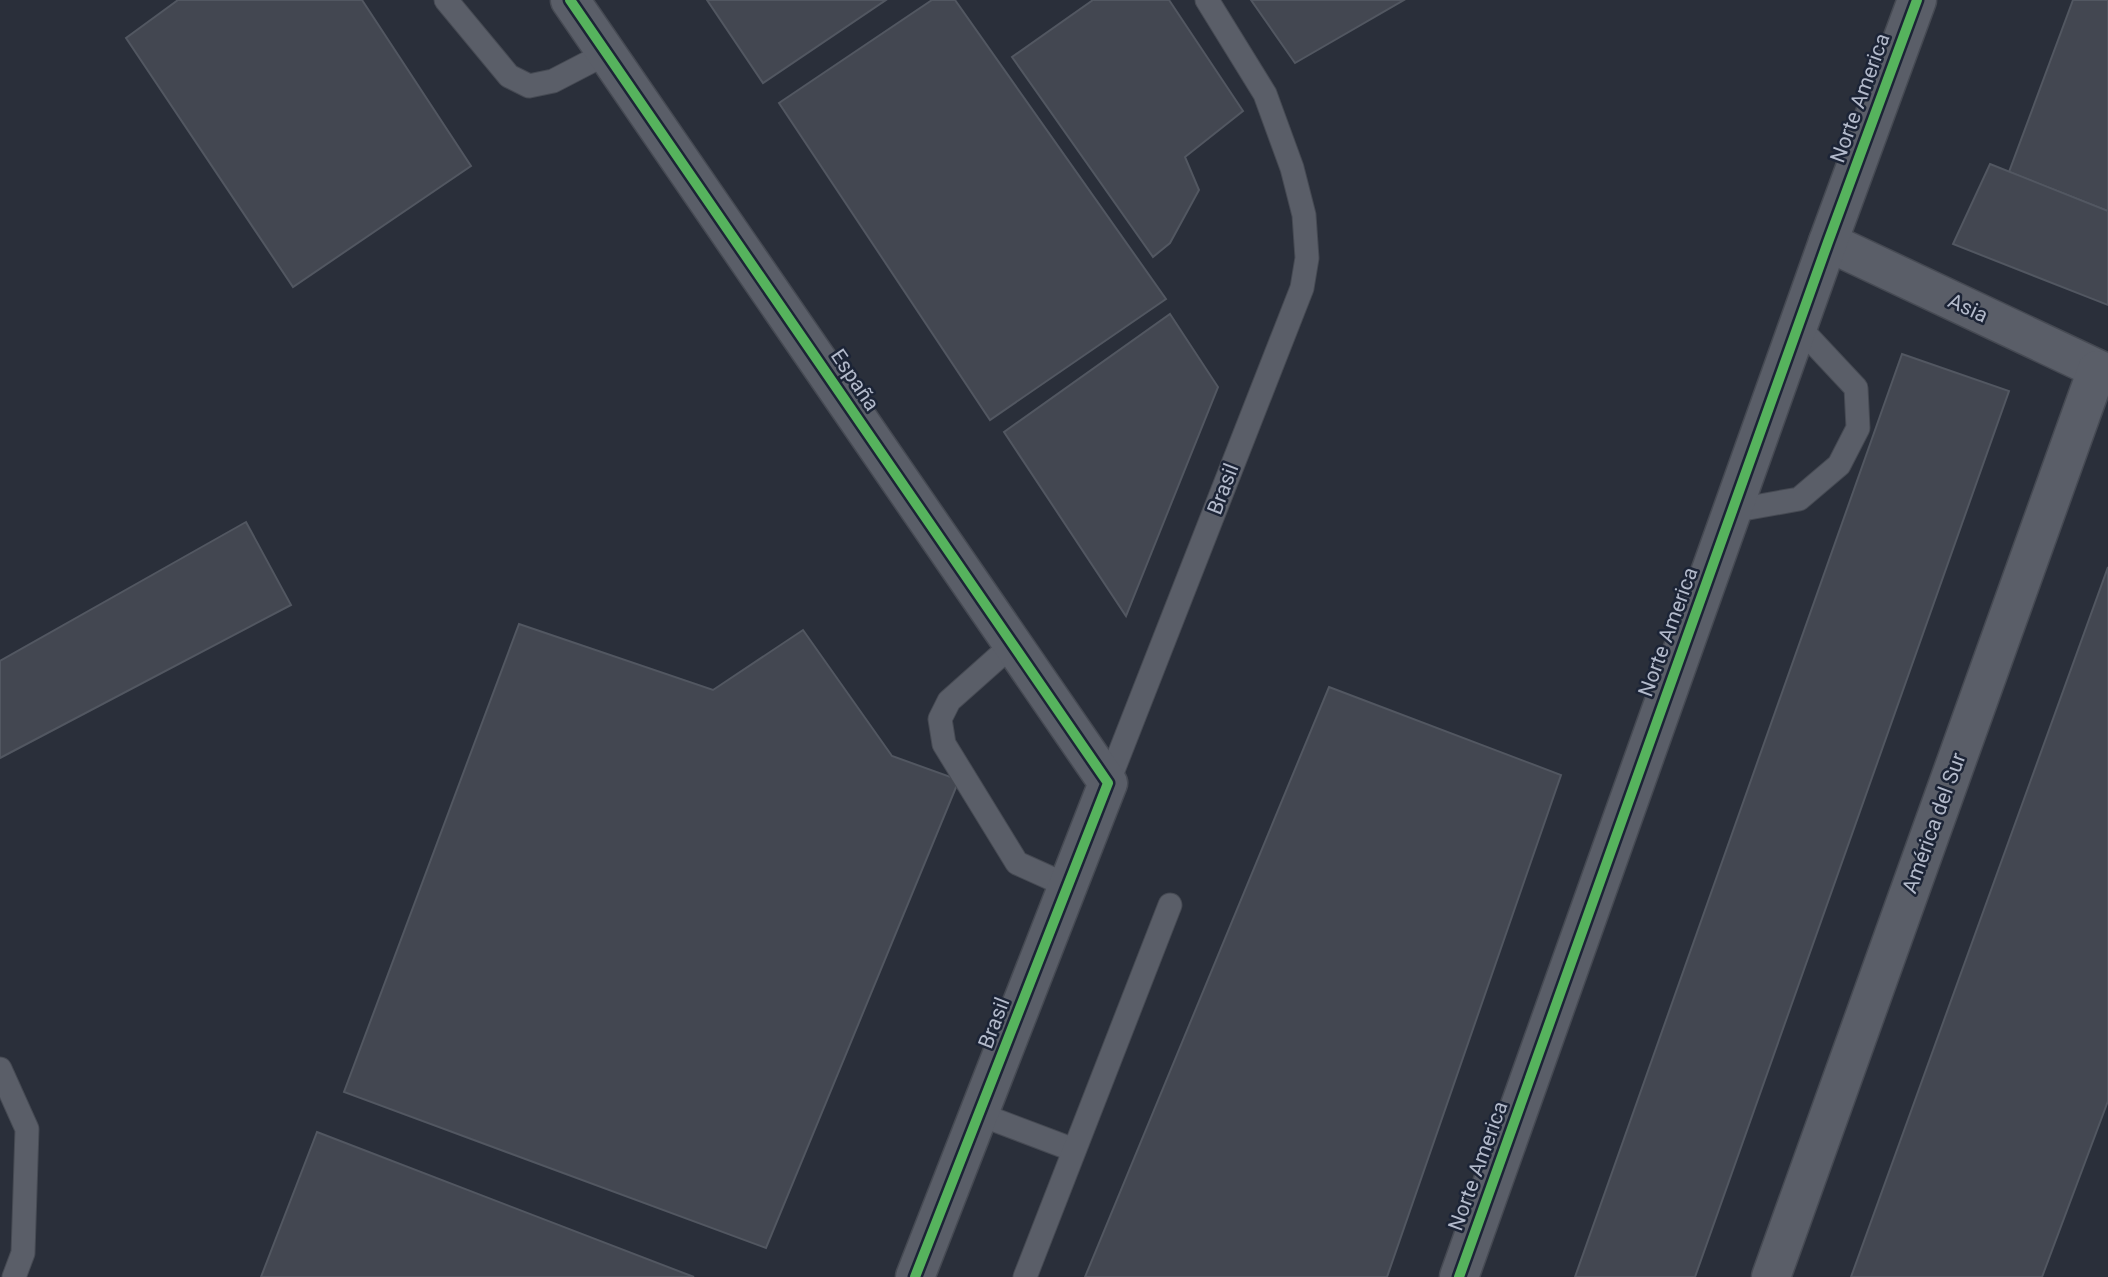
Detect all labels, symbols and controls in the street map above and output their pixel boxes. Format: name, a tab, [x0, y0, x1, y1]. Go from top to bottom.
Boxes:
street label: Norte America	[1826, 30, 1894, 166]
street label: Asia	[1944, 288, 1992, 328]
street label: España	[826, 345, 884, 415]
street label: Brasil	[1202, 460, 1244, 518]
street label: Norte America	[1634, 564, 1702, 700]
street label: América del Sur	[1897, 750, 1971, 896]
street label: Brasil	[973, 994, 1015, 1052]
street label: Norte America	[1444, 1098, 1512, 1234]

